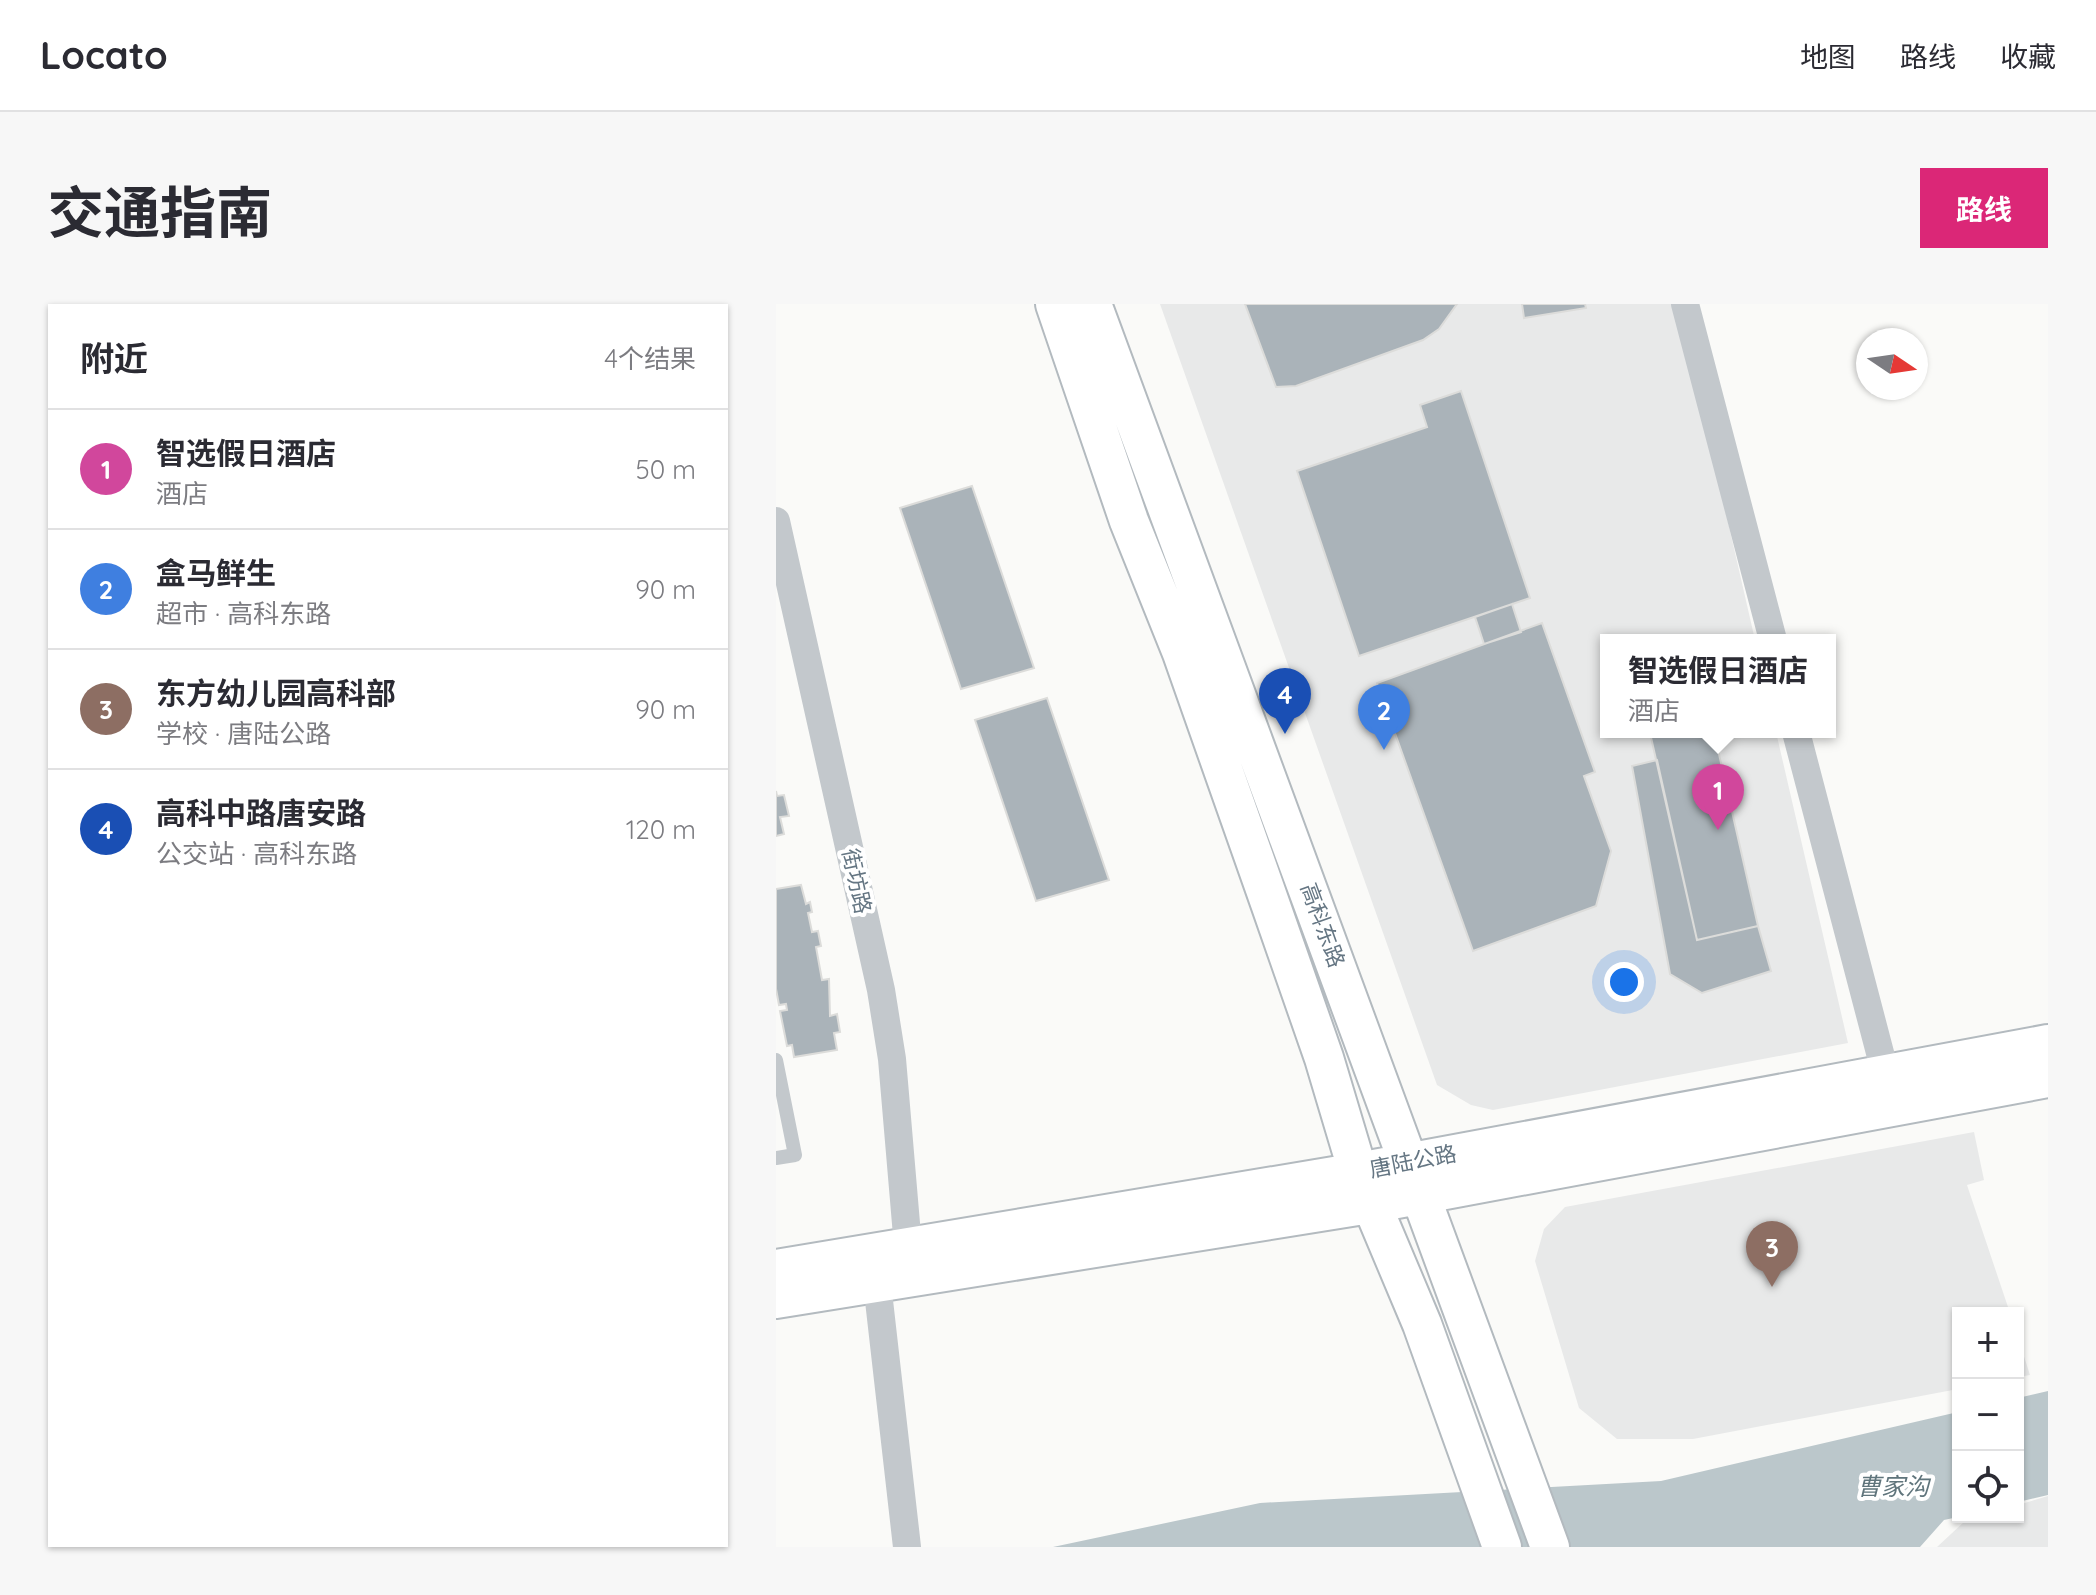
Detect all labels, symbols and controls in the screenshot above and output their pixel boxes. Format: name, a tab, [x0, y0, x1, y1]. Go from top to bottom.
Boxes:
text: Locato	[40, 31, 168, 79]
text: 地图	[1800, 39, 1856, 74]
text: 路线	[1900, 39, 1956, 74]
text: 收藏	[2000, 39, 2056, 74]
button: 路线	[1920, 168, 2048, 248]
text: 交通指南	[48, 177, 272, 247]
north arrow	[1856, 328, 1928, 400]
text: 附近	[80, 337, 148, 380]
text: 4个结果	[604, 342, 696, 375]
text: 智选假日酒店	[156, 434, 336, 472]
text: 1	[101, 453, 111, 486]
text: 50 m	[636, 453, 696, 486]
text: 酒店	[156, 477, 208, 510]
text: 盒马鲜生	[156, 554, 276, 592]
text: 2	[99, 573, 113, 606]
text: 90 m	[635, 573, 696, 606]
text: 超市 · 高科东路	[156, 597, 331, 630]
popup	[1600, 634, 1836, 738]
text: 智选假日酒店	[1628, 651, 1808, 689]
pin: 4	[1259, 668, 1311, 734]
text: 东方幼儿园高科部	[156, 674, 396, 712]
pin: 2	[1358, 684, 1410, 750]
text: 3	[99, 693, 113, 726]
text: 90 m	[635, 693, 696, 726]
text: 酒店	[1628, 694, 1680, 727]
text: 学校 · 唐陆公路	[156, 717, 331, 750]
pin: 1	[1692, 764, 1744, 830]
text: 高科中路唐安路	[156, 794, 366, 832]
text: 4	[98, 813, 114, 846]
text: 120 m	[626, 813, 696, 846]
text: 公交站 · 高科东路	[156, 837, 357, 870]
street label: 街坊路	[836, 846, 878, 916]
street label: 高科东路	[1295, 879, 1351, 971]
your location	[1604, 962, 1644, 1002]
street label: 唐陆公路	[1367, 1139, 1459, 1183]
pin: 3	[1746, 1221, 1798, 1287]
map controls	[1952, 1307, 2024, 1523]
button: +	[1952, 1307, 2024, 1379]
button: −	[1952, 1379, 2024, 1451]
button: locate	[1952, 1451, 2024, 1523]
water label: 曹家沟	[1857, 1471, 1932, 1501]

